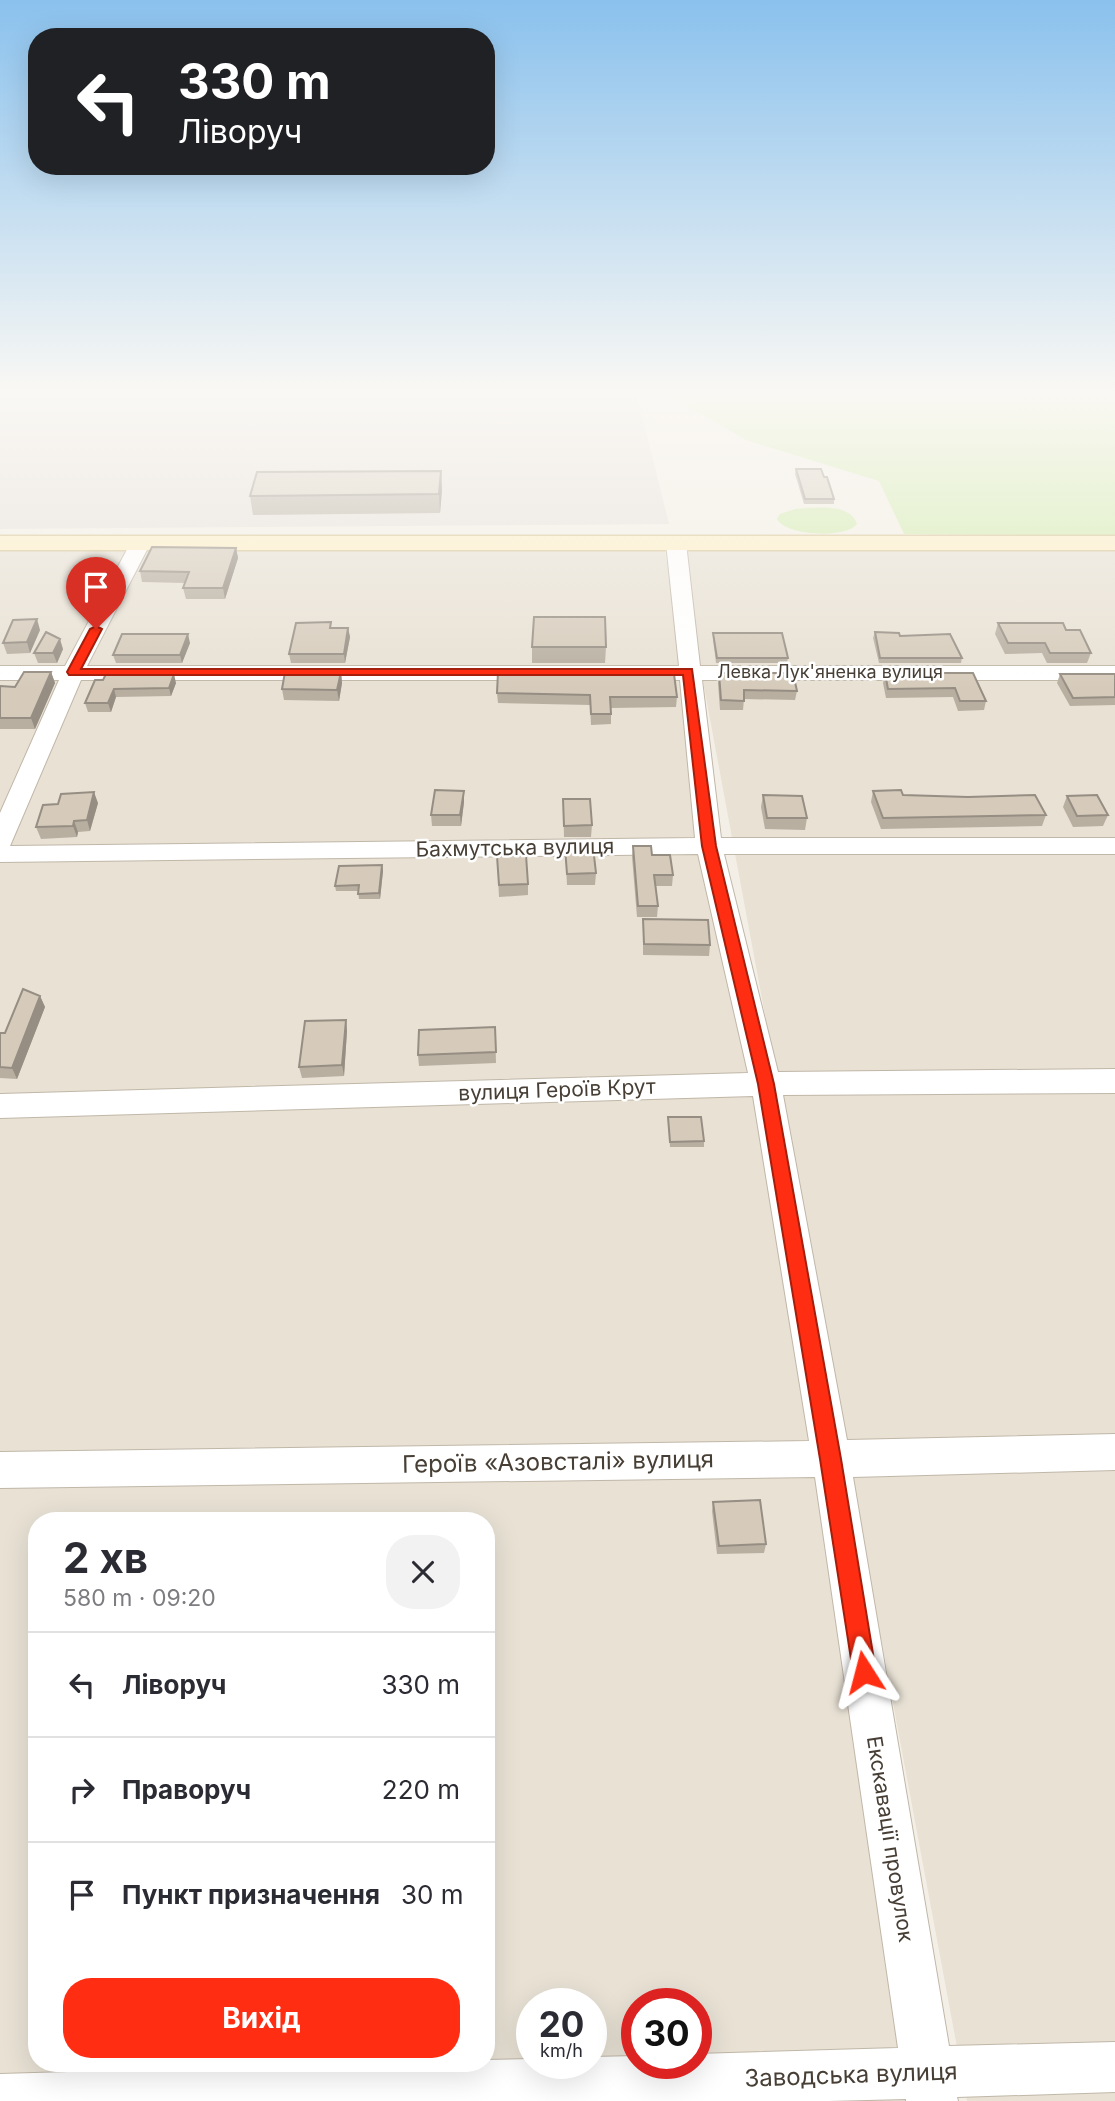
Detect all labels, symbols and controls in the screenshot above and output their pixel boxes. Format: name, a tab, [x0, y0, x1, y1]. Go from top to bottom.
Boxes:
text: 330 m	[178, 52, 331, 111]
icon: left	[63, 56, 154, 147]
text: Ліворуч	[178, 112, 302, 151]
pin	[66, 557, 126, 629]
icon: arrive	[77, 568, 115, 606]
street label: Левка Лук'яненка вулиця	[717, 661, 943, 682]
street label: Бахмутська вулиця	[415, 833, 615, 862]
street label: вулиця Героїв Крут	[458, 1074, 656, 1105]
street label: Героїв «Азовсталі» вулиця	[402, 1444, 714, 1479]
text: 2 хв	[63, 1532, 148, 1583]
button: close	[386, 1535, 460, 1609]
text: 580 m · 09:20	[63, 1584, 216, 1612]
position arrow	[827, 1635, 901, 1709]
icon: left	[63, 1666, 101, 1704]
text: Ліворуч	[122, 1669, 226, 1700]
text: 330 m	[381, 1669, 460, 1700]
street label: Екскавації провулок	[862, 1734, 919, 1944]
icon: right	[63, 1771, 101, 1809]
text: Праворуч	[122, 1774, 251, 1805]
text: 220 m	[382, 1774, 460, 1805]
icon: arrive	[63, 1876, 101, 1914]
text: Пункт призначення	[122, 1879, 380, 1910]
text: 30 m	[401, 1879, 463, 1910]
button: Вихід	[63, 1978, 460, 2058]
speed limit sign: 30	[621, 1988, 712, 2079]
text: 20	[539, 2003, 584, 2045]
text: km/h	[540, 2040, 583, 2061]
street label: Заводська вулиця	[744, 2056, 958, 2093]

